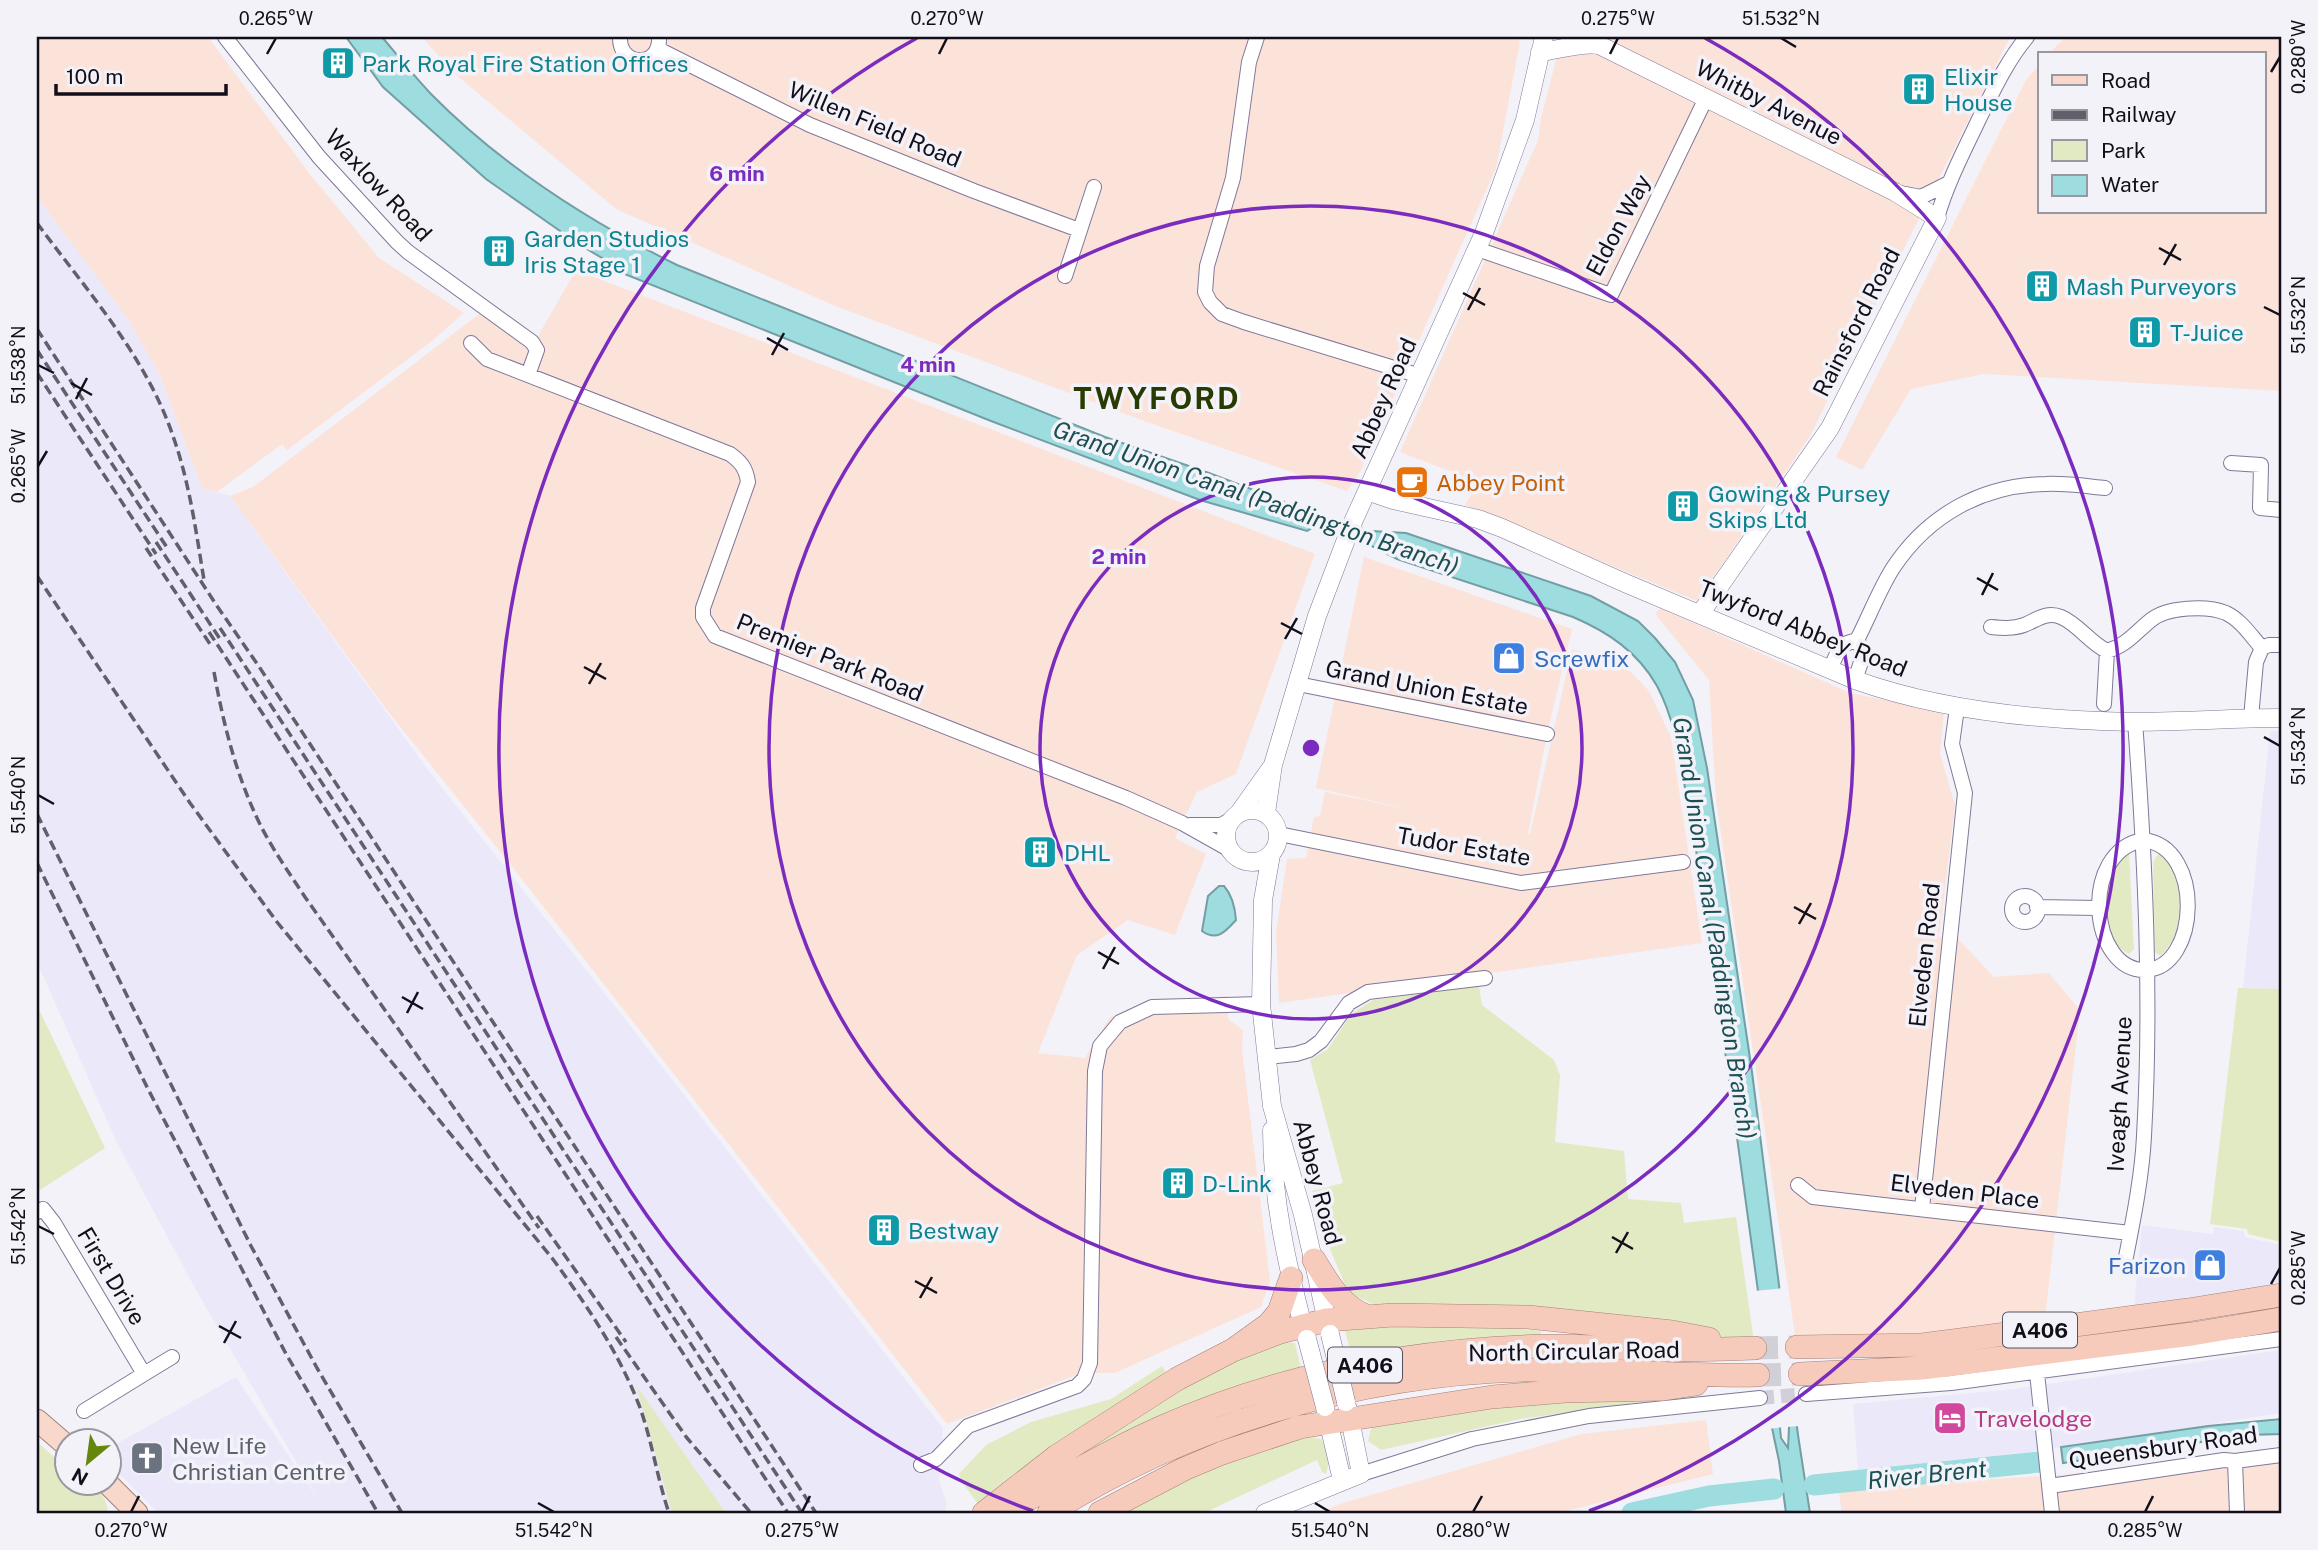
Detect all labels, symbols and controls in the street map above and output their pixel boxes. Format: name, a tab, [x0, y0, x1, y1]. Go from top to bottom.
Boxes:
text: 0.265°W	[239, 8, 313, 29]
text: 0.270°W	[910, 8, 984, 29]
text: 0.275°W	[1581, 8, 1655, 29]
text: 51.532°N	[1742, 8, 1820, 29]
text: 0.280°W	[2288, 20, 2309, 94]
building icon: Park Royal Fire Station Offices	[319, 44, 357, 82]
place label: Park Royal Fire Station Offices	[362, 50, 688, 77]
scale bar	[56, 52, 226, 96]
legend	[2038, 52, 2266, 214]
street label: Whitby Avenue	[1692, 54, 1846, 150]
place label: Elixir House	[1944, 63, 2012, 116]
text: 100 m	[66, 64, 123, 89]
text: Road	[2101, 68, 2151, 93]
building icon: Elixir House	[1900, 70, 1938, 108]
street label: Willen Field Road	[784, 75, 966, 173]
text: Railway	[2101, 102, 2177, 127]
street label: Waxlow Road	[320, 123, 438, 247]
text: Park	[2101, 138, 2146, 163]
text: 6 min	[709, 161, 765, 186]
street label: Eldon Way	[1580, 170, 1656, 280]
text: Water	[2101, 172, 2159, 197]
place label: Garden Studios Iris Stage 1	[524, 225, 689, 278]
building icon: Garden Studios Iris Stage 1	[480, 232, 518, 270]
street label: Rainsford Road	[1807, 243, 1905, 401]
building icon: Mash Purveyors	[2023, 267, 2061, 305]
place label: Mash Purveyors	[2066, 273, 2237, 300]
text: 51.532°N	[2288, 276, 2309, 354]
building icon: T-Juice	[2126, 313, 2164, 351]
place label: T-Juice	[2170, 319, 2244, 346]
text: 51.538°N	[8, 325, 29, 405]
street label: Abbey Road	[1344, 334, 1422, 462]
text: 4 min	[900, 352, 956, 377]
district label: TWYFORD	[1073, 380, 1241, 416]
water label: Grand Union Canal (Paddington Branch)	[1049, 414, 1463, 580]
text: 0.265°W	[8, 429, 29, 503]
cafe icon: Abbey Point	[1393, 463, 1431, 501]
place label: Abbey Point	[1436, 469, 1565, 496]
place label: Gowing & Pursey Skips Ltd	[1708, 480, 1890, 533]
building icon: Gowing & Pursey Skips Ltd	[1664, 487, 1702, 525]
text: 2 min	[1091, 544, 1147, 569]
street label: Twyford Abbey Road	[1695, 574, 1911, 682]
street label: Premier Park Road	[733, 607, 927, 707]
shop icon: Screwfix	[1490, 639, 1528, 677]
place label: Screwfix	[1534, 645, 1629, 672]
street label: Grand Union Estate	[1323, 654, 1531, 720]
text: 51.534°N	[2288, 707, 2309, 785]
water label: Grand Union Canal (Paddington Branch)	[1668, 715, 1762, 1141]
centre of rings	[1299, 736, 1323, 760]
text: 51.540°N	[8, 756, 29, 834]
street label: Tudor Estate	[1395, 821, 1533, 871]
building icon: DHL	[1021, 833, 1059, 871]
place label: DHL	[1064, 839, 1111, 866]
street label: Elveden Road	[1903, 882, 1945, 1028]
street label: Iveagh Avenue	[2101, 1016, 2137, 1172]
street label: Abbey Road	[1288, 1116, 1348, 1248]
building icon: D-Link	[1159, 1164, 1197, 1202]
street label: Elveden Place	[1889, 1168, 2041, 1214]
place label: D-Link	[1202, 1170, 1272, 1197]
text: 51.542°N	[8, 1187, 29, 1265]
building icon: Bestway	[865, 1211, 903, 1249]
place label: Bestway	[908, 1217, 999, 1244]
street label: First Drive	[72, 1222, 152, 1330]
text: 0.285°W	[2288, 1231, 2309, 1305]
shop icon: Farizon	[2191, 1246, 2229, 1284]
place label: Farizon	[2108, 1252, 2186, 1279]
road number: A406	[2003, 1312, 2077, 1348]
street label: North Circular Road	[1468, 1336, 1680, 1366]
road number: A406	[1328, 1348, 1402, 1382]
hotel icon: Travelodge	[1931, 1399, 1969, 1437]
place label: Travelodge	[1974, 1405, 2092, 1432]
street label: Queensbury Road	[2067, 1420, 2259, 1474]
north arrow	[52, 1428, 122, 1498]
place label: New Life Christian Centre	[172, 1432, 346, 1485]
church icon: New Life Christian Centre	[128, 1439, 166, 1477]
water label: River Brent	[1866, 1454, 1988, 1494]
text: N	[68, 1464, 92, 1490]
text: 0.270°W	[94, 1520, 168, 1541]
text: 51.542°N	[515, 1520, 593, 1541]
text: 0.275°W	[765, 1520, 839, 1541]
text: 51.540°N	[1291, 1520, 1369, 1541]
text: 0.280°W	[1436, 1520, 1510, 1541]
text: 0.285°W	[2108, 1520, 2182, 1541]

